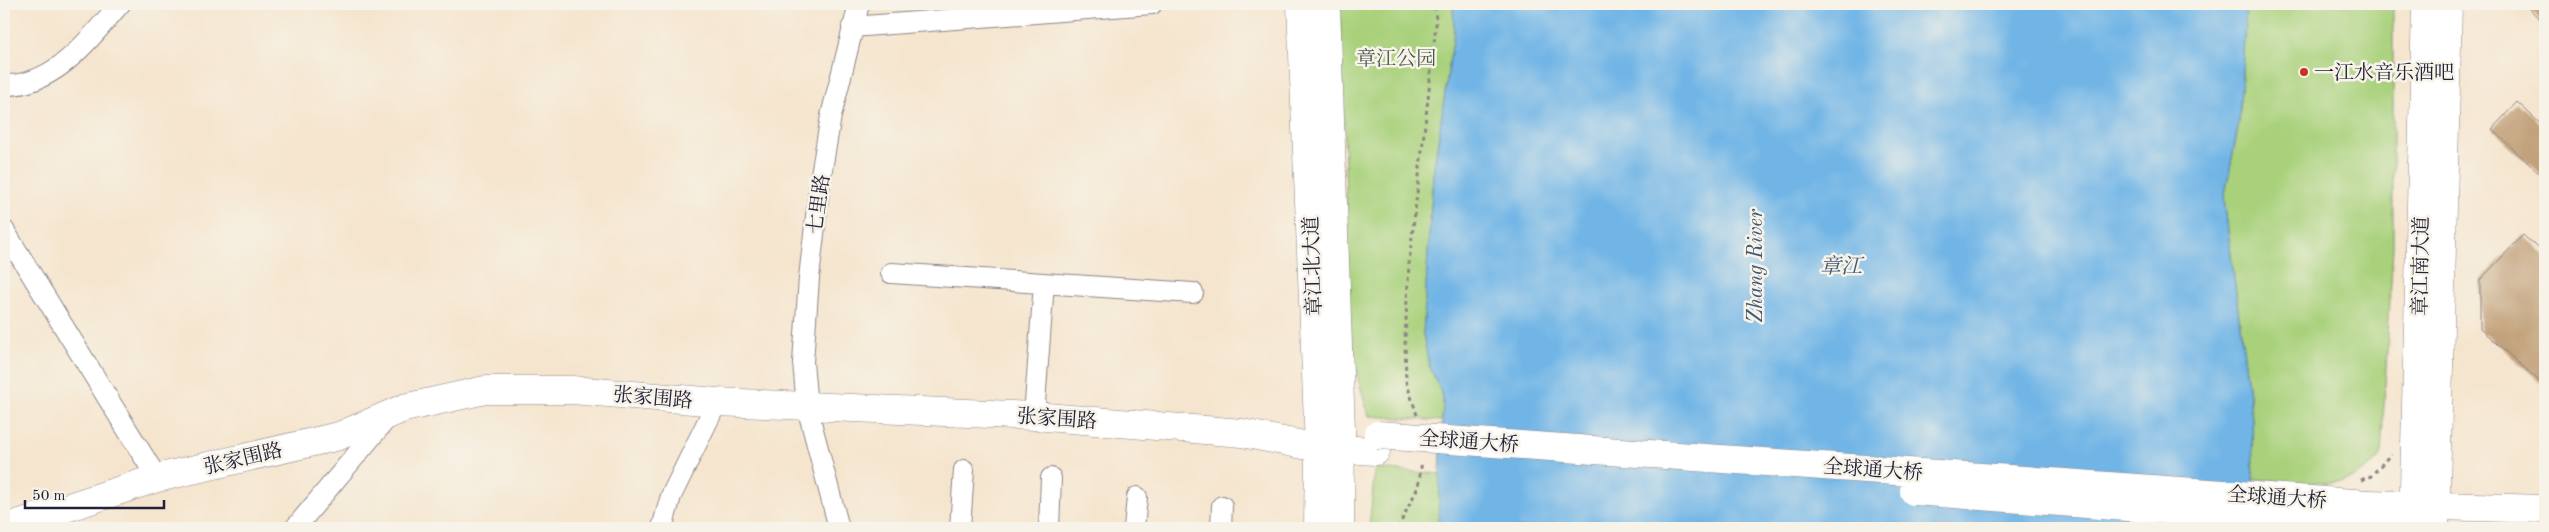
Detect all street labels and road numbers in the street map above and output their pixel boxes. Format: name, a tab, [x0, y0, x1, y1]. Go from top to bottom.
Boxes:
street label: 七里路	[804, 173, 834, 235]
street label: 章江北大道	[1299, 216, 1326, 316]
street label: 章江南大道	[2408, 216, 2433, 316]
street label: 张家围路	[612, 384, 694, 412]
street label: 张家围路	[1016, 405, 1098, 433]
street label: 全球通大桥	[1418, 428, 1520, 456]
street label: 张家围路	[202, 439, 285, 479]
street label: 全球通大桥	[1822, 456, 1924, 484]
street label: 全球通大桥	[2226, 484, 2328, 512]

